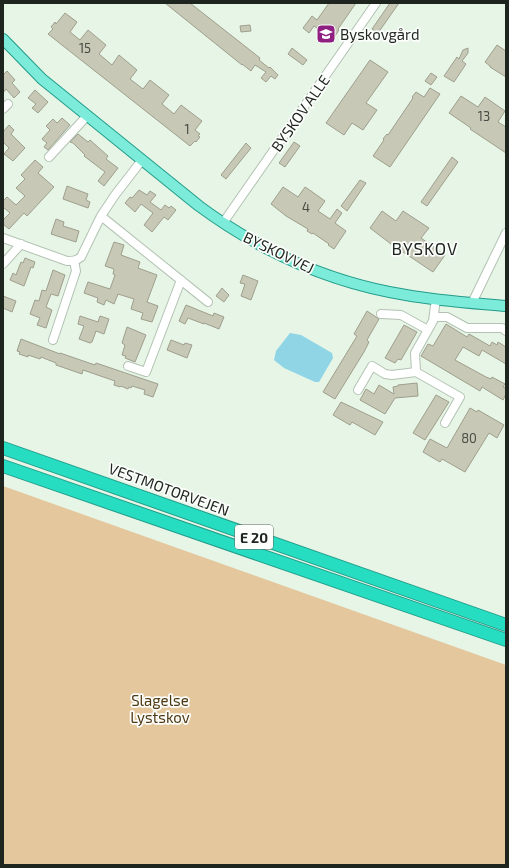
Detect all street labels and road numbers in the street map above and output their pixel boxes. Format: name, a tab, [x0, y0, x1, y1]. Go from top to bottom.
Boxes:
street label: BYSKOV ALLE	[267, 71, 333, 155]
street label: BYSKOVVEJ	[241, 227, 317, 277]
street label: VESTMOTORVEJEN	[106, 459, 232, 519]
road number: E 20	[235, 525, 273, 549]

